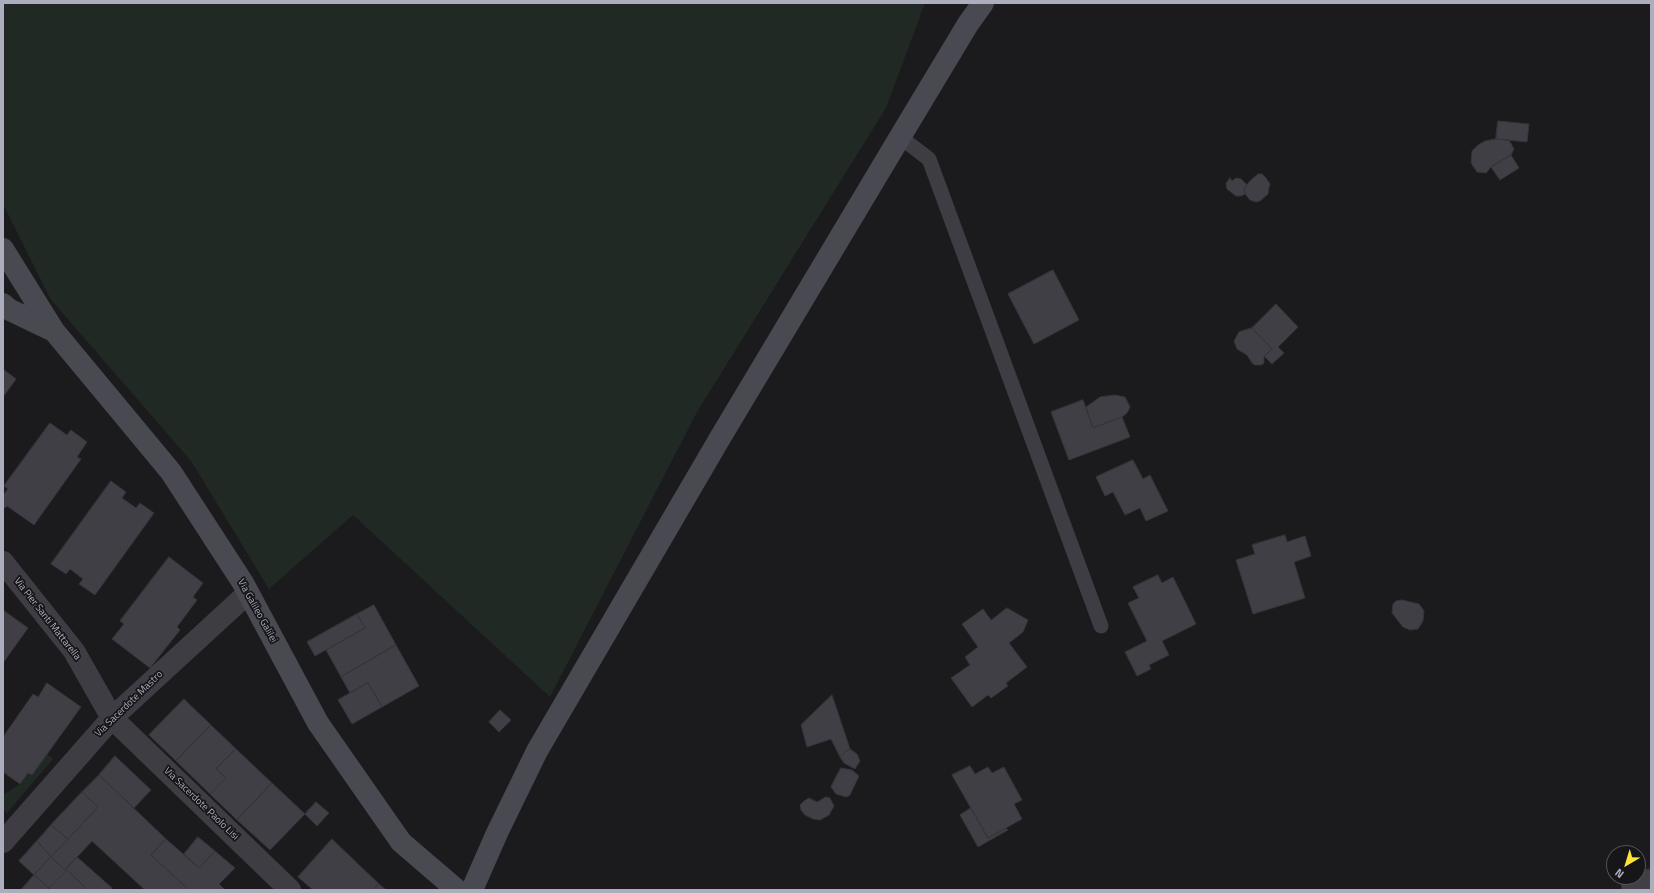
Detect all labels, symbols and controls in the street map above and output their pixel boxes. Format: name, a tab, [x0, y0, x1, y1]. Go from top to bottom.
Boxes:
street label: Via Pier Santi Mattarella	[11, 575, 83, 663]
street label: Via Galileo Galilei	[235, 577, 279, 645]
street label: Via Sacerdote Mastro	[93, 668, 165, 740]
street label: Via Sacerdote Paolo Lisi	[161, 765, 241, 843]
north arrow	[1606, 845, 1646, 885]
text: N	[1611, 865, 1627, 882]

